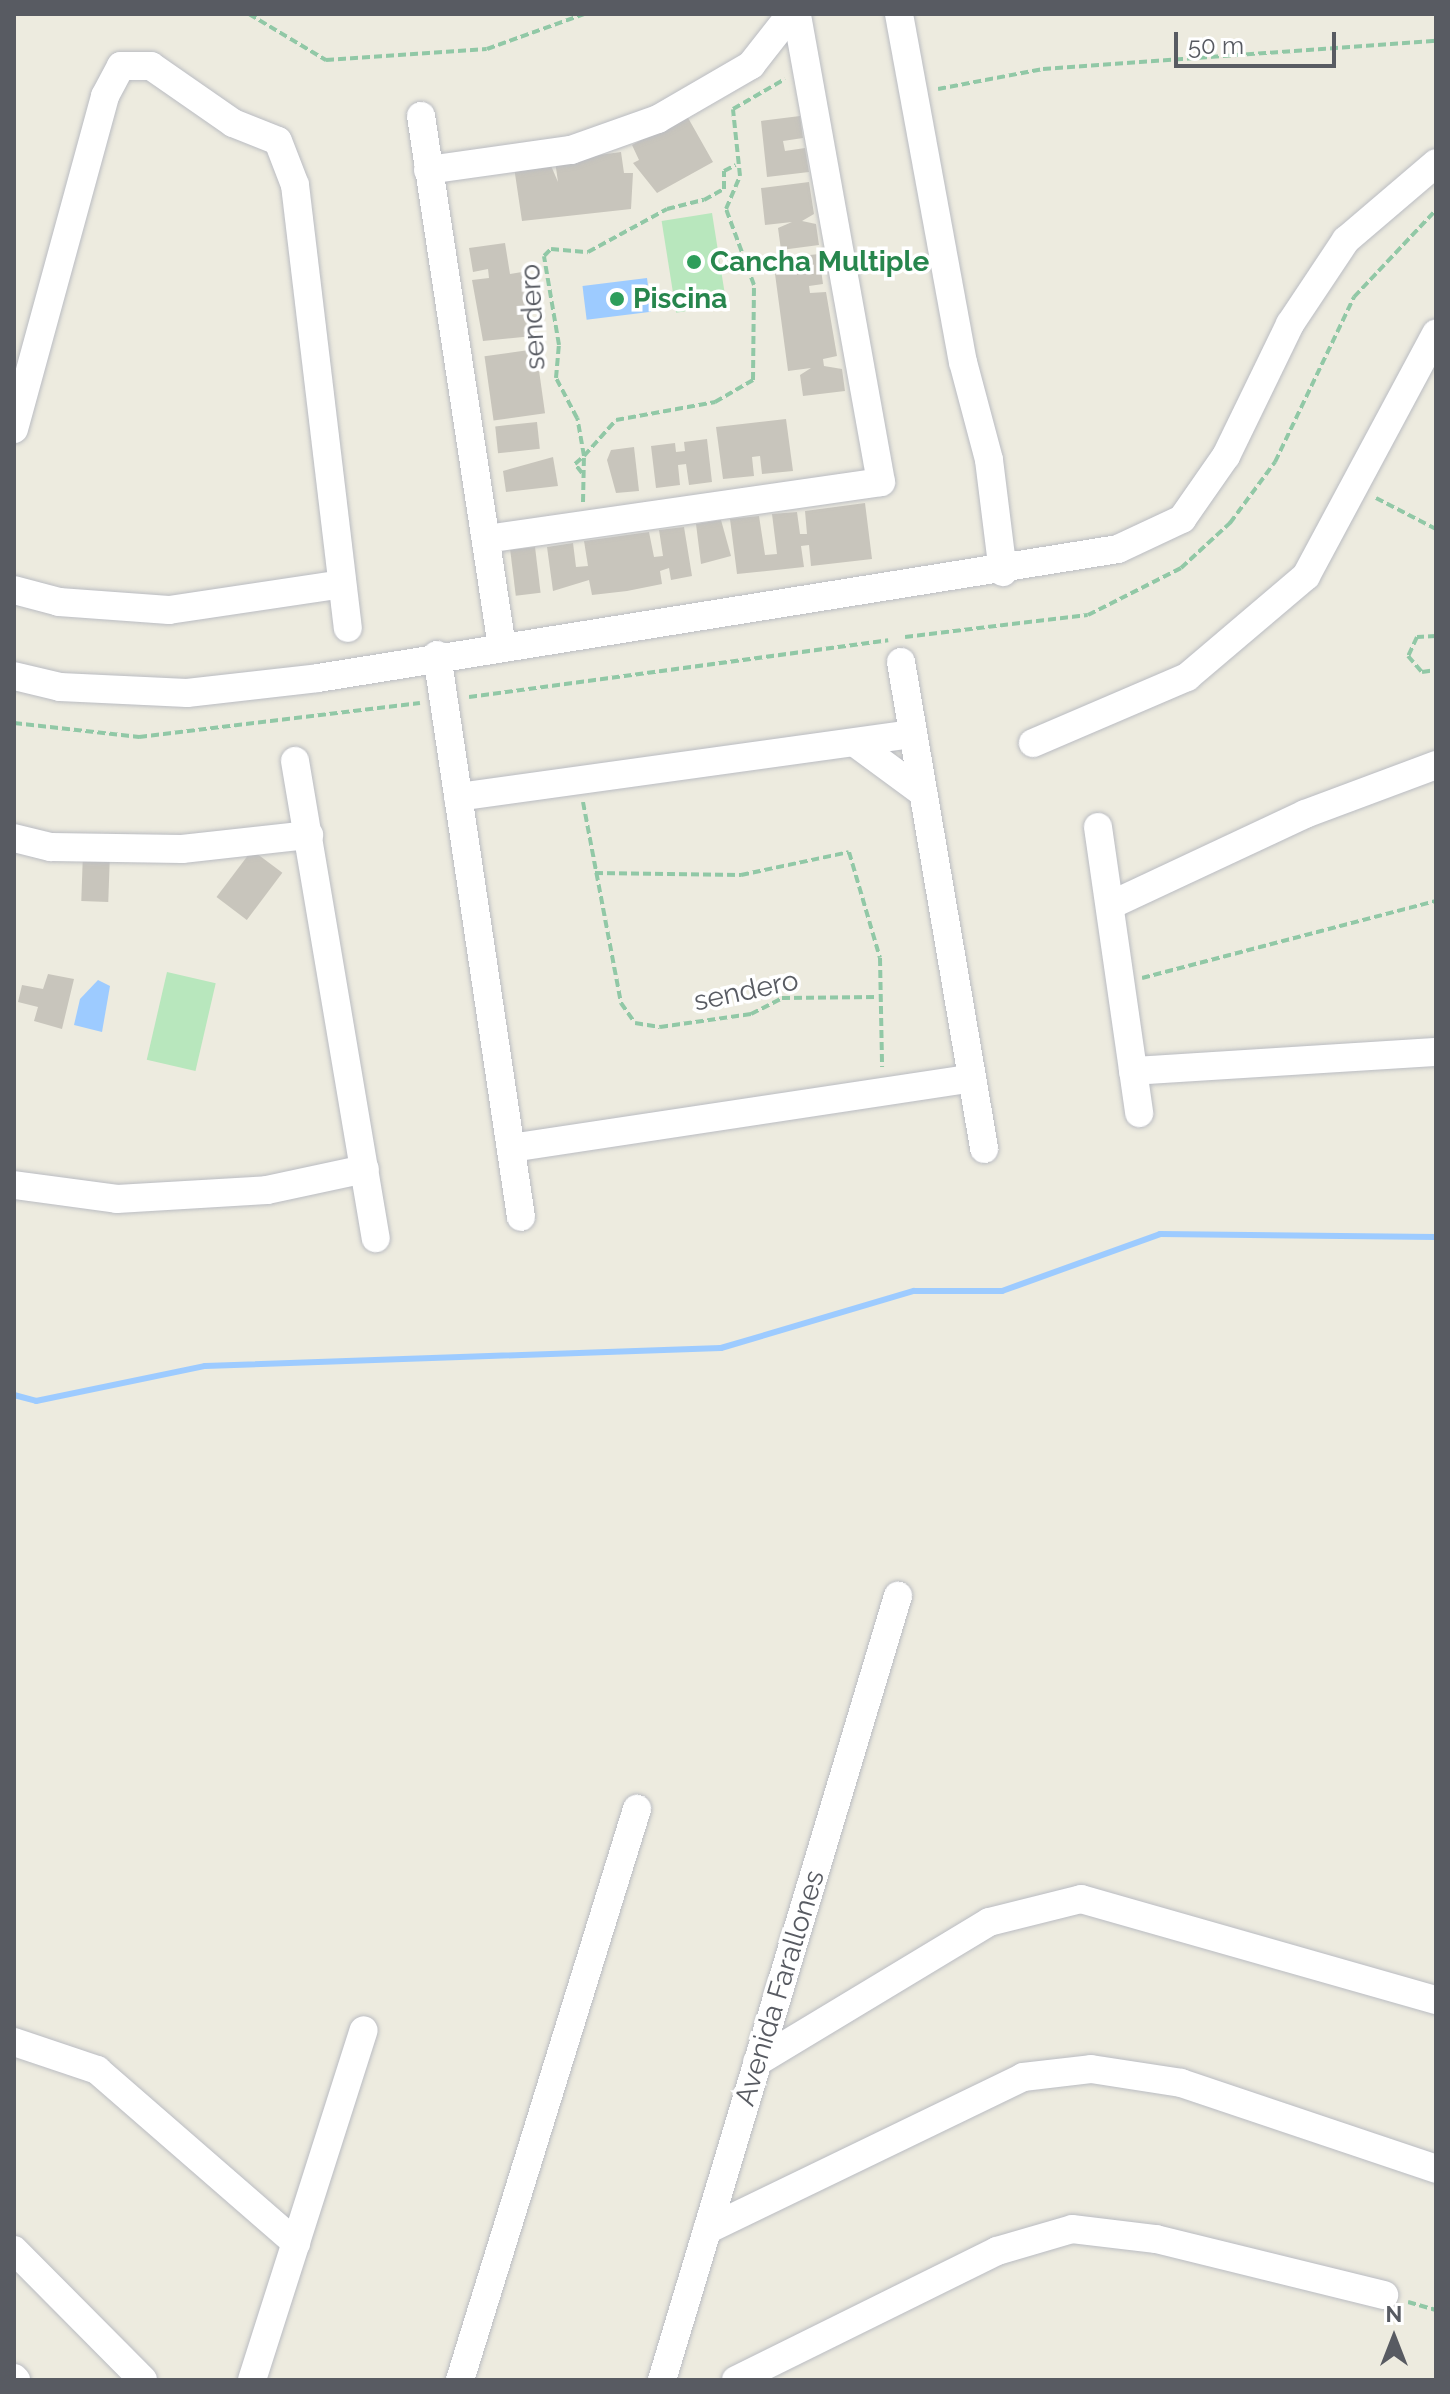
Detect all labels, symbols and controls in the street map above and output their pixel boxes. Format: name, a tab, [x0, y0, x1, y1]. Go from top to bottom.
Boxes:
scale bar	[1178, 16, 1340, 66]
text: 50 m	[1188, 31, 1244, 60]
place label: Cancha Multiple	[710, 245, 929, 279]
marker: Cancha Multiple	[685, 253, 703, 271]
street label: sendero	[513, 263, 553, 371]
place label: Piscina	[633, 282, 727, 316]
marker: Piscina	[608, 290, 626, 308]
street label: sendero	[691, 964, 801, 1018]
street label: Avenida Farallones	[728, 1866, 832, 2110]
north arrow	[1354, 2298, 1434, 2378]
text: N	[1386, 2301, 1402, 2327]

